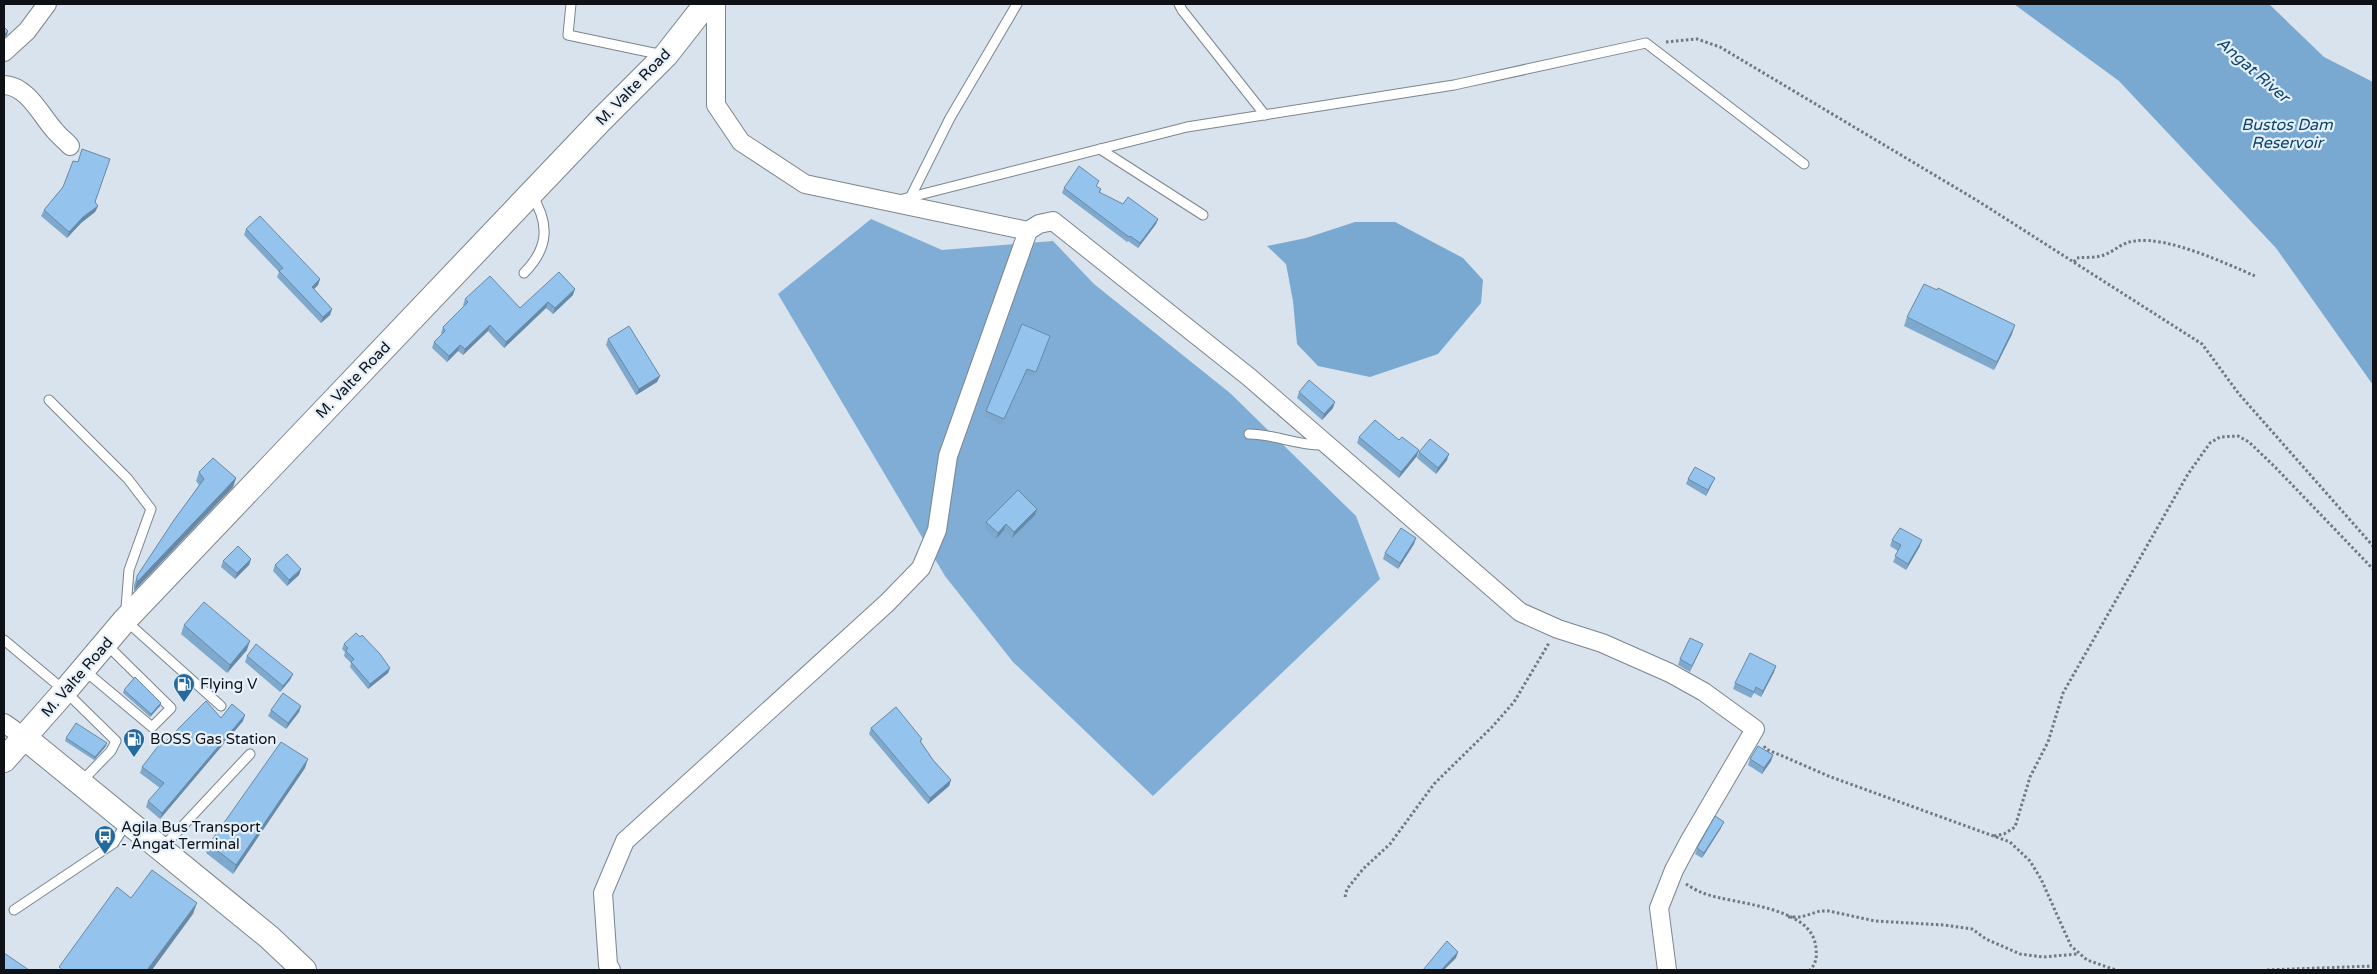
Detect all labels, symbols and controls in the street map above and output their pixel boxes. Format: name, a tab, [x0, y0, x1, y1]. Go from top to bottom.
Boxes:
water label: Angat River	[2213, 33, 2295, 108]
street label: M. Valte Road	[592, 45, 674, 129]
water label: Bustos Dam Reservoir	[2241, 115, 2333, 153]
street label: M. Valte Road	[312, 338, 394, 422]
street label: M. Valte Road	[37, 633, 117, 721]
fuel station icon: Flying V	[172, 672, 196, 703]
place label: Flying V	[200, 675, 258, 693]
fuel station icon: BOSS Gas Station	[122, 727, 146, 758]
place label: BOSS Gas Station	[150, 730, 276, 748]
place label: Agila Bus Transport - Angat Terminal	[121, 818, 261, 853]
bus stop icon: Agila Bus Transport - Angat Terminal	[93, 824, 117, 855]

